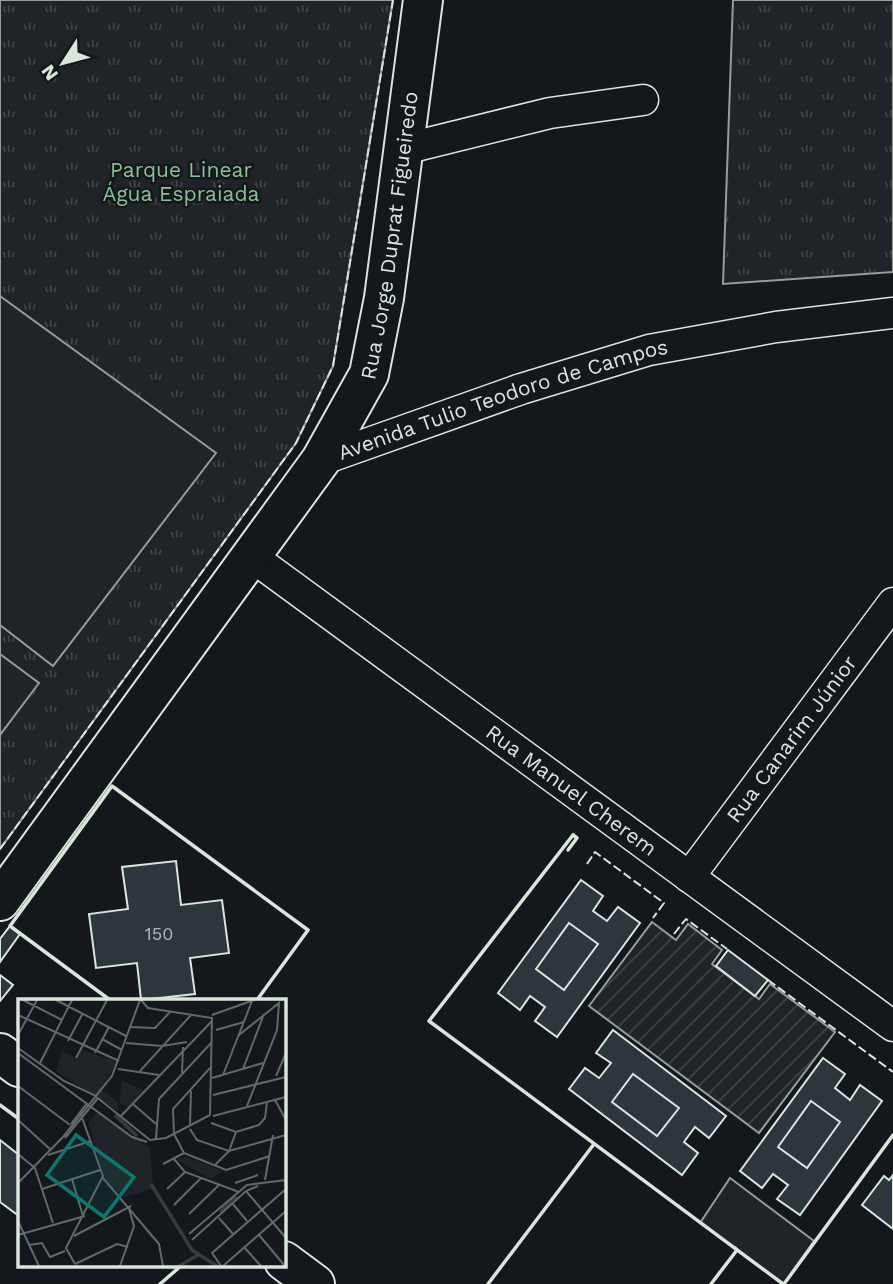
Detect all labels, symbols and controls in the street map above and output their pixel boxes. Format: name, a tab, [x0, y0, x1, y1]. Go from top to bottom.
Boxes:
north arrow	[28, 28, 98, 98]
text: N	[36, 60, 63, 85]
street label: Rua Jorge Duprat Figueiredo	[355, 90, 423, 382]
park label: Parque Linear Água Espraiada	[103, 157, 260, 206]
street label: Avenida Tulio Teodoro de Campos	[335, 334, 670, 465]
street label: Rua Canarim Júnior	[721, 650, 862, 827]
street label: Rua Manuel Cherem	[481, 719, 662, 861]
house number: 150	[145, 923, 173, 944]
inset map	[18, 999, 285, 1266]

